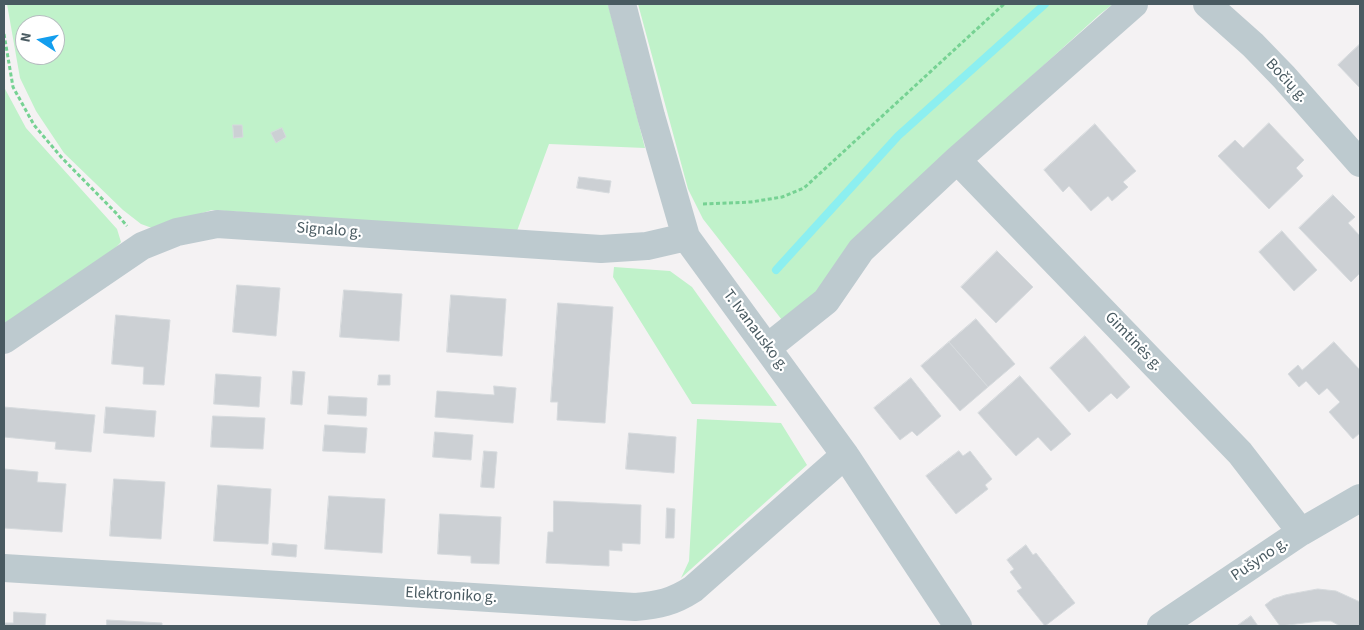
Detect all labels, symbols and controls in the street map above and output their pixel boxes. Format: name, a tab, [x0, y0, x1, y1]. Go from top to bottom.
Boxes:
north arrow	[15, 15, 65, 65]
text: N	[16, 31, 37, 44]
street label: Bočių g.	[1261, 55, 1311, 107]
street label: Signalo g.	[296, 219, 362, 243]
street label: T. Ivanausko g.	[718, 286, 792, 376]
street label: Gimtinės g.	[1100, 308, 1166, 376]
street label: Pušyno g.	[1228, 534, 1292, 586]
street label: Elektroniko g.	[405, 584, 497, 608]

